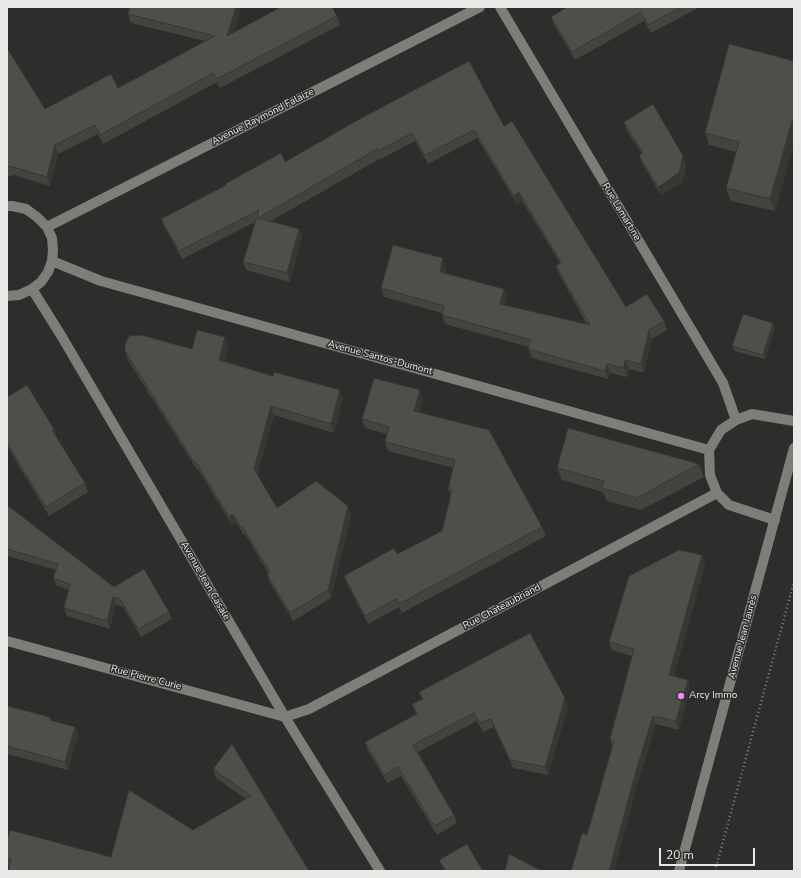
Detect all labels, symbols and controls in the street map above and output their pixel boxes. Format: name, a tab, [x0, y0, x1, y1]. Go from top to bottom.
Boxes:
street label: Avenue Raymond Falaize	[210, 86, 316, 148]
street label: Rue Lamartine	[599, 181, 643, 243]
street label: Avenue Santos-Dumont	[326, 338, 434, 378]
street label: Avenue Jean Casale	[178, 539, 232, 623]
street label: Rue Chateaubriand	[461, 581, 543, 633]
street label: Avenue Jean Jaurès	[726, 594, 760, 680]
street label: Rue Pierre Curie	[109, 663, 183, 693]
place label: Arcy Immo	[689, 690, 737, 702]
marker: Arcy Immo	[676, 691, 686, 701]
scale bar	[661, 840, 757, 866]
text: 20 m	[666, 847, 694, 863]

